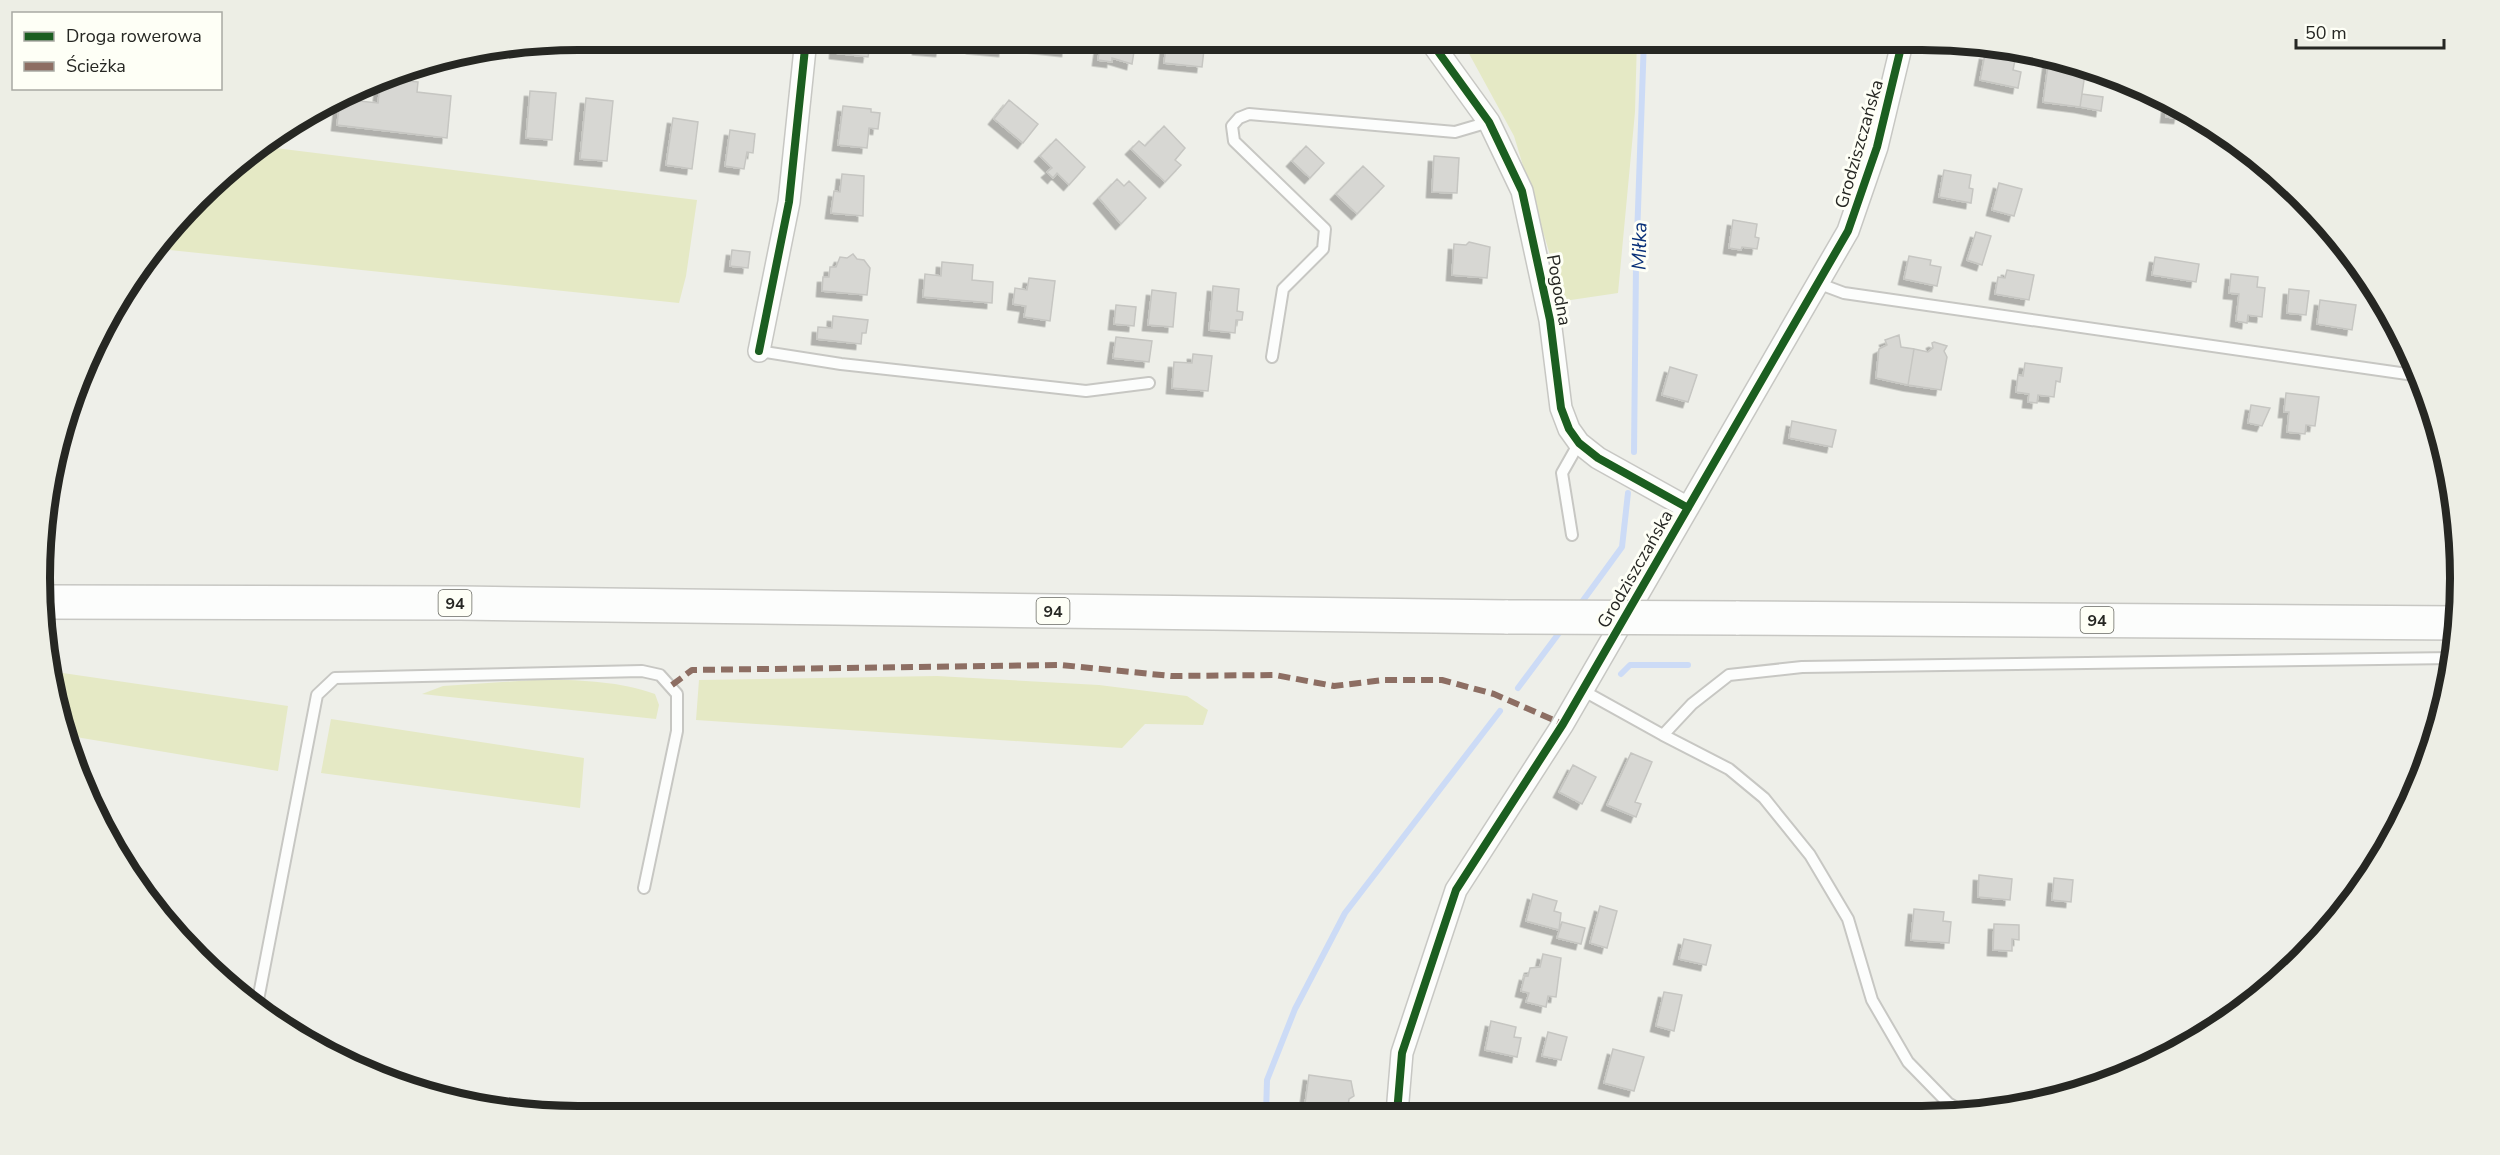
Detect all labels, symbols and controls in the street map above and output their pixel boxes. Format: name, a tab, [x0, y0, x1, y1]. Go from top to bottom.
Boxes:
legend	[12, 12, 222, 90]
scale bar	[2296, 12, 2444, 50]
text: 50 m	[2305, 21, 2347, 45]
text: Droga rowerowa	[66, 24, 202, 48]
text: Ścieżka	[66, 54, 126, 78]
street label: Grodziszczańska	[1829, 77, 1889, 211]
water label: Miłka	[1626, 222, 1653, 270]
street label: Pogodna	[1541, 253, 1577, 327]
street label: Grodziszczańska	[1591, 506, 1679, 632]
road number: 94	[438, 590, 472, 616]
road number: 94	[1036, 598, 1070, 624]
road number: 94	[2080, 607, 2114, 633]

